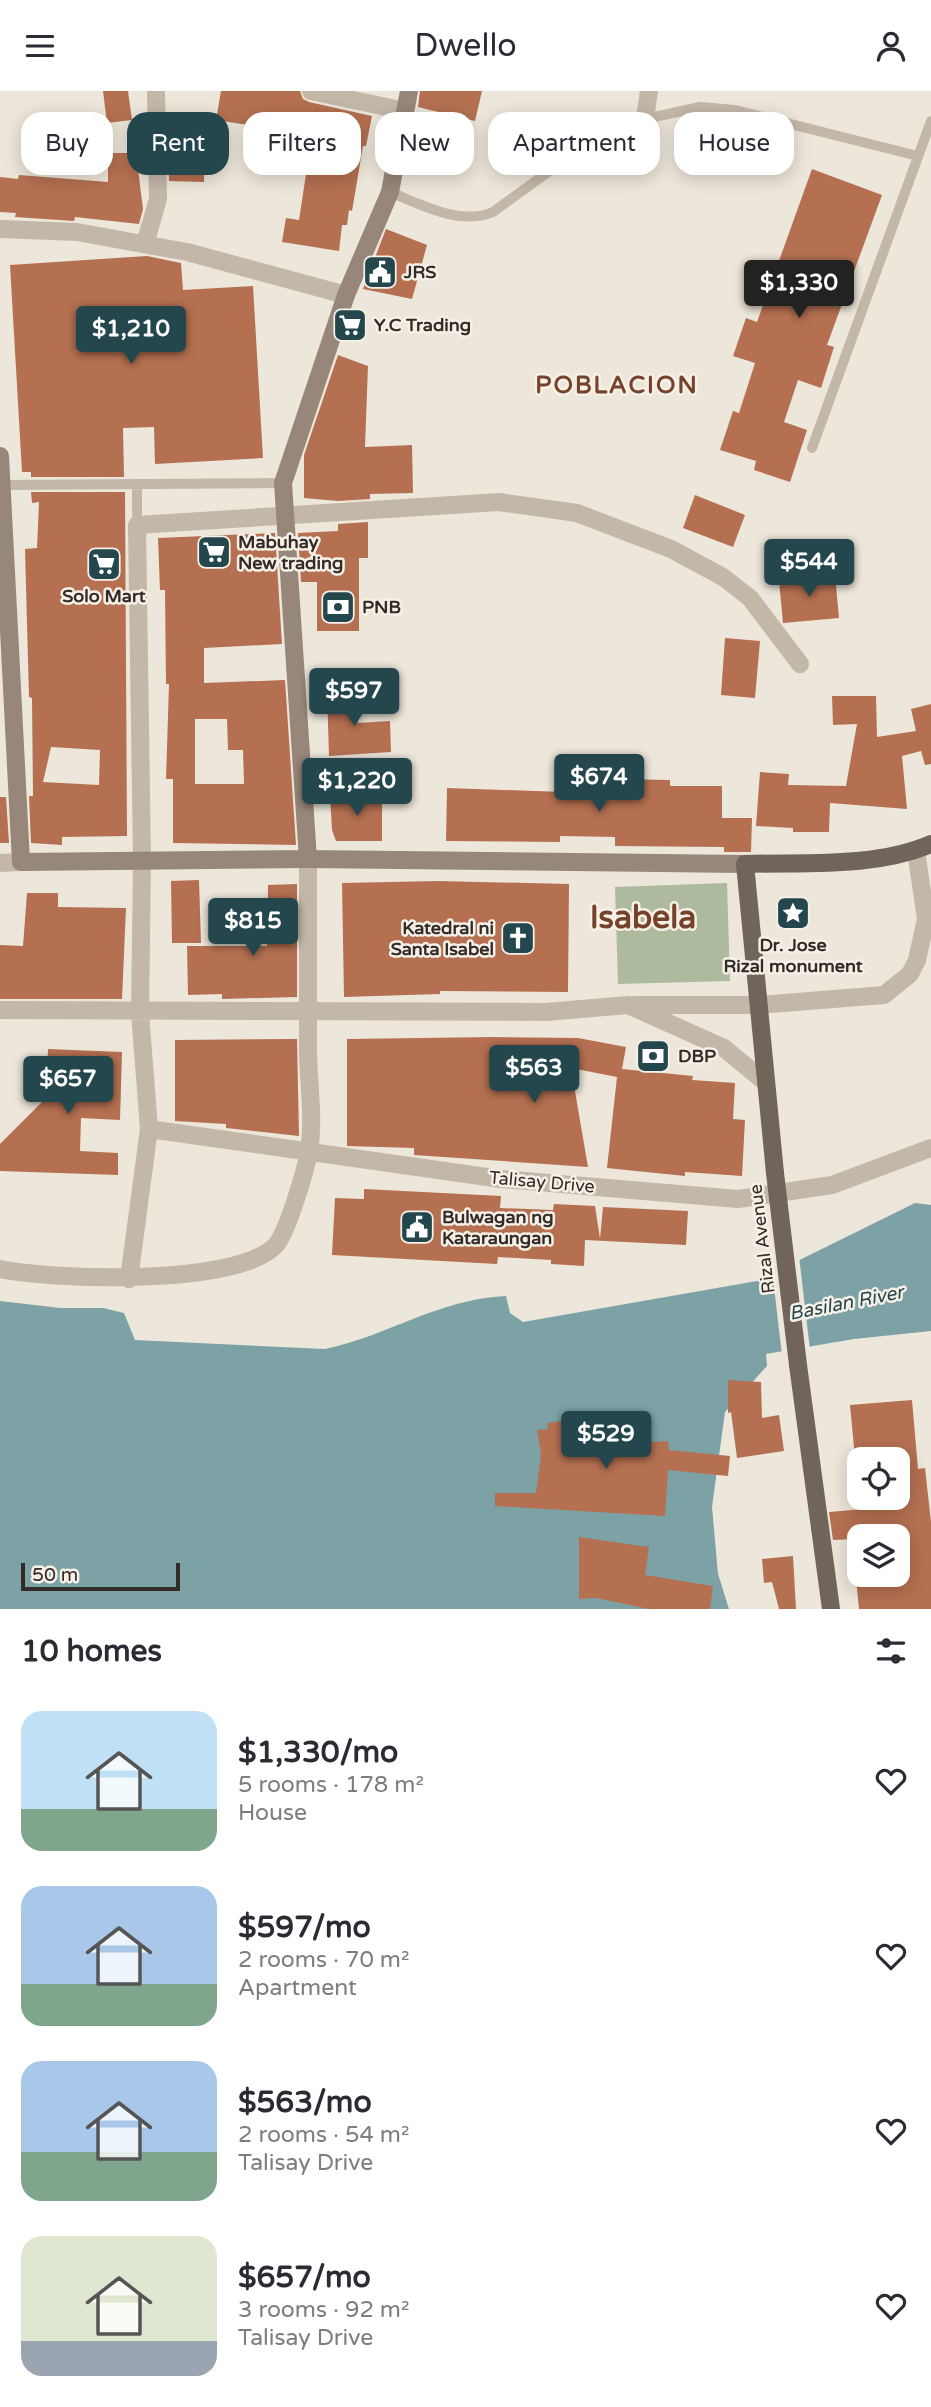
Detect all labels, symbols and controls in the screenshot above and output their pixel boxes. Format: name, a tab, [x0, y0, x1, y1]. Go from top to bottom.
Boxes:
icon: menu	[21, 27, 59, 65]
text: Dwello	[414, 27, 517, 65]
icon: person	[872, 27, 910, 65]
chip: Buy	[21, 112, 113, 175]
chip: Rent	[127, 112, 229, 175]
chip: Filters	[243, 112, 361, 175]
chip: New	[375, 112, 474, 175]
chip: Apartment	[488, 112, 660, 175]
chip: House	[674, 112, 794, 175]
public building icon: JRS	[361, 253, 399, 291]
place label: JRS	[403, 261, 436, 283]
pin: $1,330	[742, 261, 856, 320]
text: $1,330	[760, 269, 838, 297]
supermarket icon: Y.C Trading	[331, 306, 369, 344]
pin: $1,210	[74, 307, 188, 366]
place label: Y.C Trading	[374, 314, 471, 336]
text: $1,210	[92, 315, 170, 343]
district label: POBLACION	[535, 371, 699, 400]
place label: Mabuhay New trading	[238, 531, 343, 574]
supermarket icon: Mabuhay New trading	[195, 533, 233, 571]
pin: $544	[768, 539, 850, 599]
supermarket icon: Solo Mart	[85, 545, 123, 583]
text: $544	[780, 548, 838, 576]
place label: Solo Mart	[62, 585, 146, 607]
bank icon: PNB	[319, 588, 357, 626]
place label: PNB	[362, 596, 401, 618]
pin: $597	[313, 669, 395, 728]
text: $597	[325, 677, 383, 705]
pin: $674	[558, 755, 640, 814]
pin: $1,220	[300, 759, 414, 818]
text: $674	[570, 763, 628, 791]
text: $1,220	[318, 767, 396, 795]
place icon: Dr. Jose Rizal monument	[774, 894, 812, 932]
pin: $815	[212, 899, 294, 958]
district label: Isabela	[590, 899, 696, 937]
text: $815	[224, 907, 282, 935]
place label: Katedral ni Santa Isabel	[391, 917, 494, 960]
church icon: Katedral ni Santa Isabel	[499, 919, 537, 957]
place label: Dr. Jose Rizal monument	[723, 934, 863, 977]
bank icon: DBP	[634, 1037, 672, 1075]
pin: $563	[493, 1045, 575, 1105]
place label: DBP	[678, 1045, 716, 1067]
text: $563	[505, 1054, 563, 1082]
pin: $657	[27, 1056, 109, 1116]
text: $657	[39, 1065, 97, 1093]
street label: Talisay Drive	[488, 1166, 596, 1198]
street label: Rizal Avenue	[744, 1183, 780, 1295]
place label: Bulwagan ng Kataraungan	[442, 1206, 554, 1249]
public building icon: Bulwagan ng Kataraungan	[398, 1208, 436, 1246]
water label: Basilan River	[787, 1281, 908, 1325]
pin: $529	[565, 1411, 647, 1471]
text: $529	[577, 1420, 635, 1448]
map controls	[847, 1447, 910, 1587]
button: locate	[847, 1447, 910, 1510]
button: layers	[847, 1524, 910, 1587]
scale bar	[21, 1560, 180, 1592]
text: 50 m	[32, 1564, 78, 1586]
icon: filters	[872, 1632, 910, 1670]
text: 10 homes	[21, 1633, 162, 1670]
text: $1,330/mo	[238, 1734, 398, 1771]
icon: home	[77, 1739, 161, 1823]
icon: heart	[872, 1762, 910, 1800]
text: 5 rooms · 178 m²	[238, 1771, 424, 1799]
text: House	[238, 1799, 307, 1827]
text: $597/mo	[238, 1909, 371, 1946]
icon: home	[77, 1914, 161, 1998]
icon: heart	[872, 1937, 910, 1975]
text: 2 rooms · 70 m²	[238, 1946, 409, 1974]
text: Apartment	[238, 1974, 357, 2002]
text: $563/mo	[238, 2084, 372, 2121]
icon: home	[77, 2089, 161, 2173]
icon: heart	[872, 2112, 910, 2150]
text: 2 rooms · 54 m²	[238, 2121, 409, 2149]
text: Talisay Drive	[238, 2149, 373, 2177]
text: $657/mo	[238, 2259, 371, 2296]
icon: home	[77, 2264, 161, 2348]
icon: heart	[872, 2287, 910, 2325]
text: 3 rooms · 92 m²	[238, 2296, 409, 2324]
text: Talisay Drive	[238, 2324, 373, 2352]

